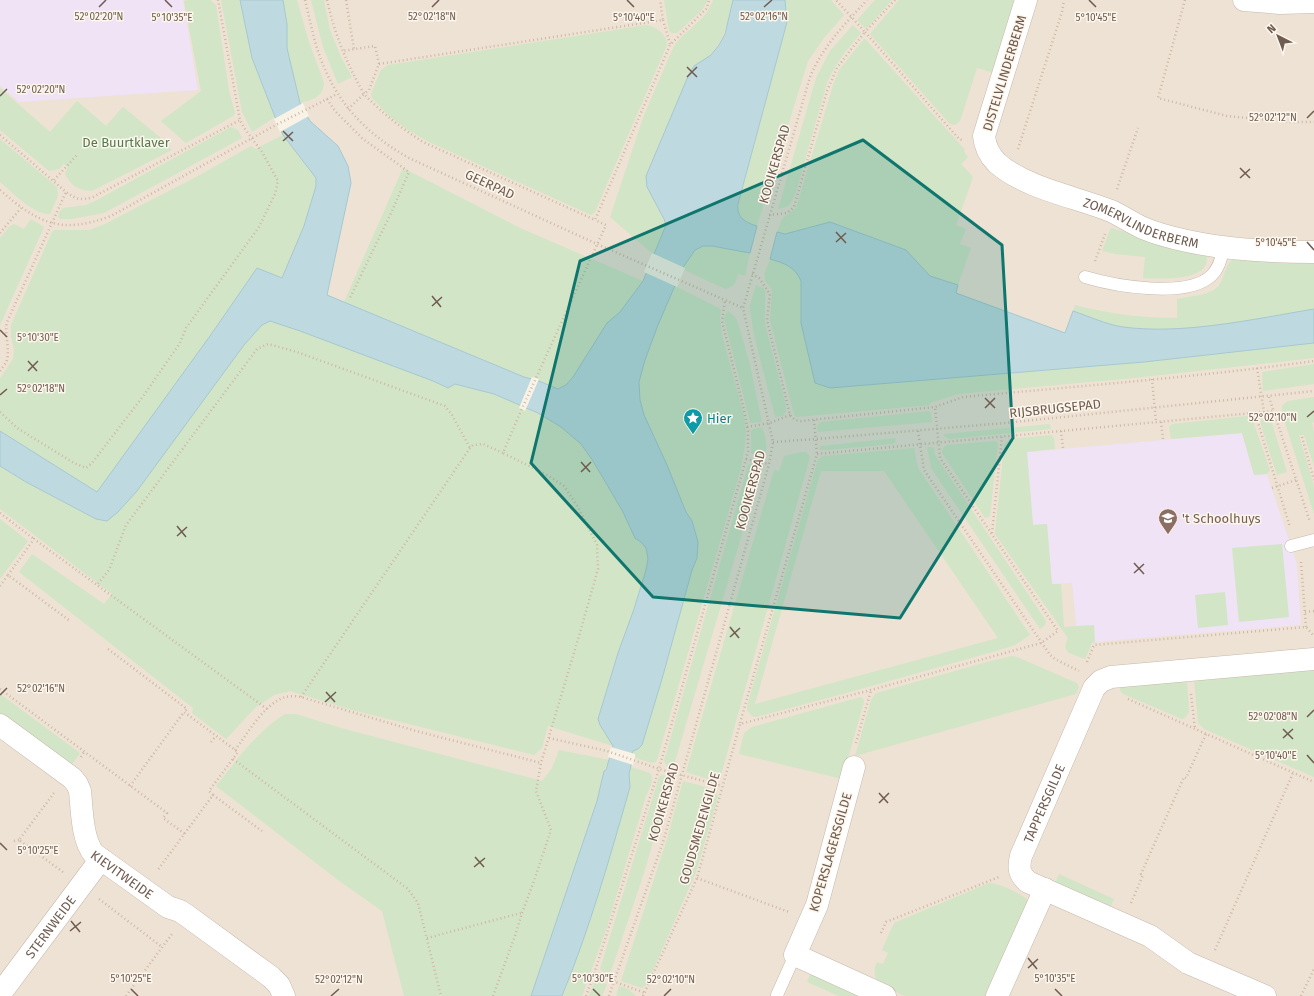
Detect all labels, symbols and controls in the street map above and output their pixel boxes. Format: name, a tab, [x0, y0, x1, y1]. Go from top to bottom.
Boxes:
text: 52°02'20"N	[75, 11, 123, 23]
text: 52°02'18"N	[408, 11, 456, 23]
text: 52°02'16"N	[740, 11, 788, 23]
text: 5°10'35"E	[151, 12, 193, 24]
text: 5°10'40"E	[613, 12, 655, 24]
text: 5°10'45"E	[1075, 12, 1117, 24]
street label: DISTELVLINDERBERM	[980, 13, 1029, 133]
north arrow	[1258, 16, 1298, 56]
text: N	[1265, 22, 1279, 36]
text: 52°02'20"N	[17, 84, 65, 96]
text: 52°02'12"N	[1249, 112, 1297, 124]
street label: KOOIKERSPAD	[756, 123, 793, 205]
park label: De Buurtklaver	[82, 135, 170, 150]
street label: GEERPAD	[463, 167, 517, 202]
street label: ZOMERVLINDERBERM	[1081, 195, 1200, 251]
text: 5°10'45"E	[1255, 237, 1297, 249]
text: 5°10'30"E	[17, 332, 59, 344]
text: 52°02'18"N	[17, 383, 65, 395]
street label: RIJSBRUGSEPAD	[1009, 396, 1102, 421]
place icon: Hier	[682, 407, 704, 435]
place label: Hier	[707, 411, 732, 426]
text: 52°02'10"N	[1249, 412, 1297, 424]
street label: KOOIKERSPAD	[733, 449, 768, 531]
school or university icon: 't Schoolhuys	[1157, 507, 1179, 535]
place label: 't Schoolhuys	[1182, 511, 1261, 526]
text: 52°02'16"N	[17, 683, 65, 695]
text: 52°02'08"N	[1248, 711, 1298, 723]
text: 5°10'40"E	[1255, 750, 1297, 762]
street label: KOOIKERSPAD	[645, 761, 682, 843]
street label: TAPPERSGILDE	[1021, 762, 1068, 845]
street label: GOUDSMEDENGILDE	[676, 770, 723, 886]
street label: KOPERSLAGERSGILDE	[806, 791, 855, 914]
text: 5°10'25"E	[17, 845, 59, 857]
street label: KIEVITWEIDE	[88, 847, 156, 902]
street label: STERNWEIDE	[22, 893, 79, 961]
text: 5°10'25"E	[110, 973, 152, 985]
text: 5°10'30"E	[572, 973, 614, 985]
text: 5°10'35"E	[1034, 973, 1076, 985]
text: 52°02'12"N	[315, 974, 363, 986]
text: 52°02'10"N	[647, 974, 695, 986]

